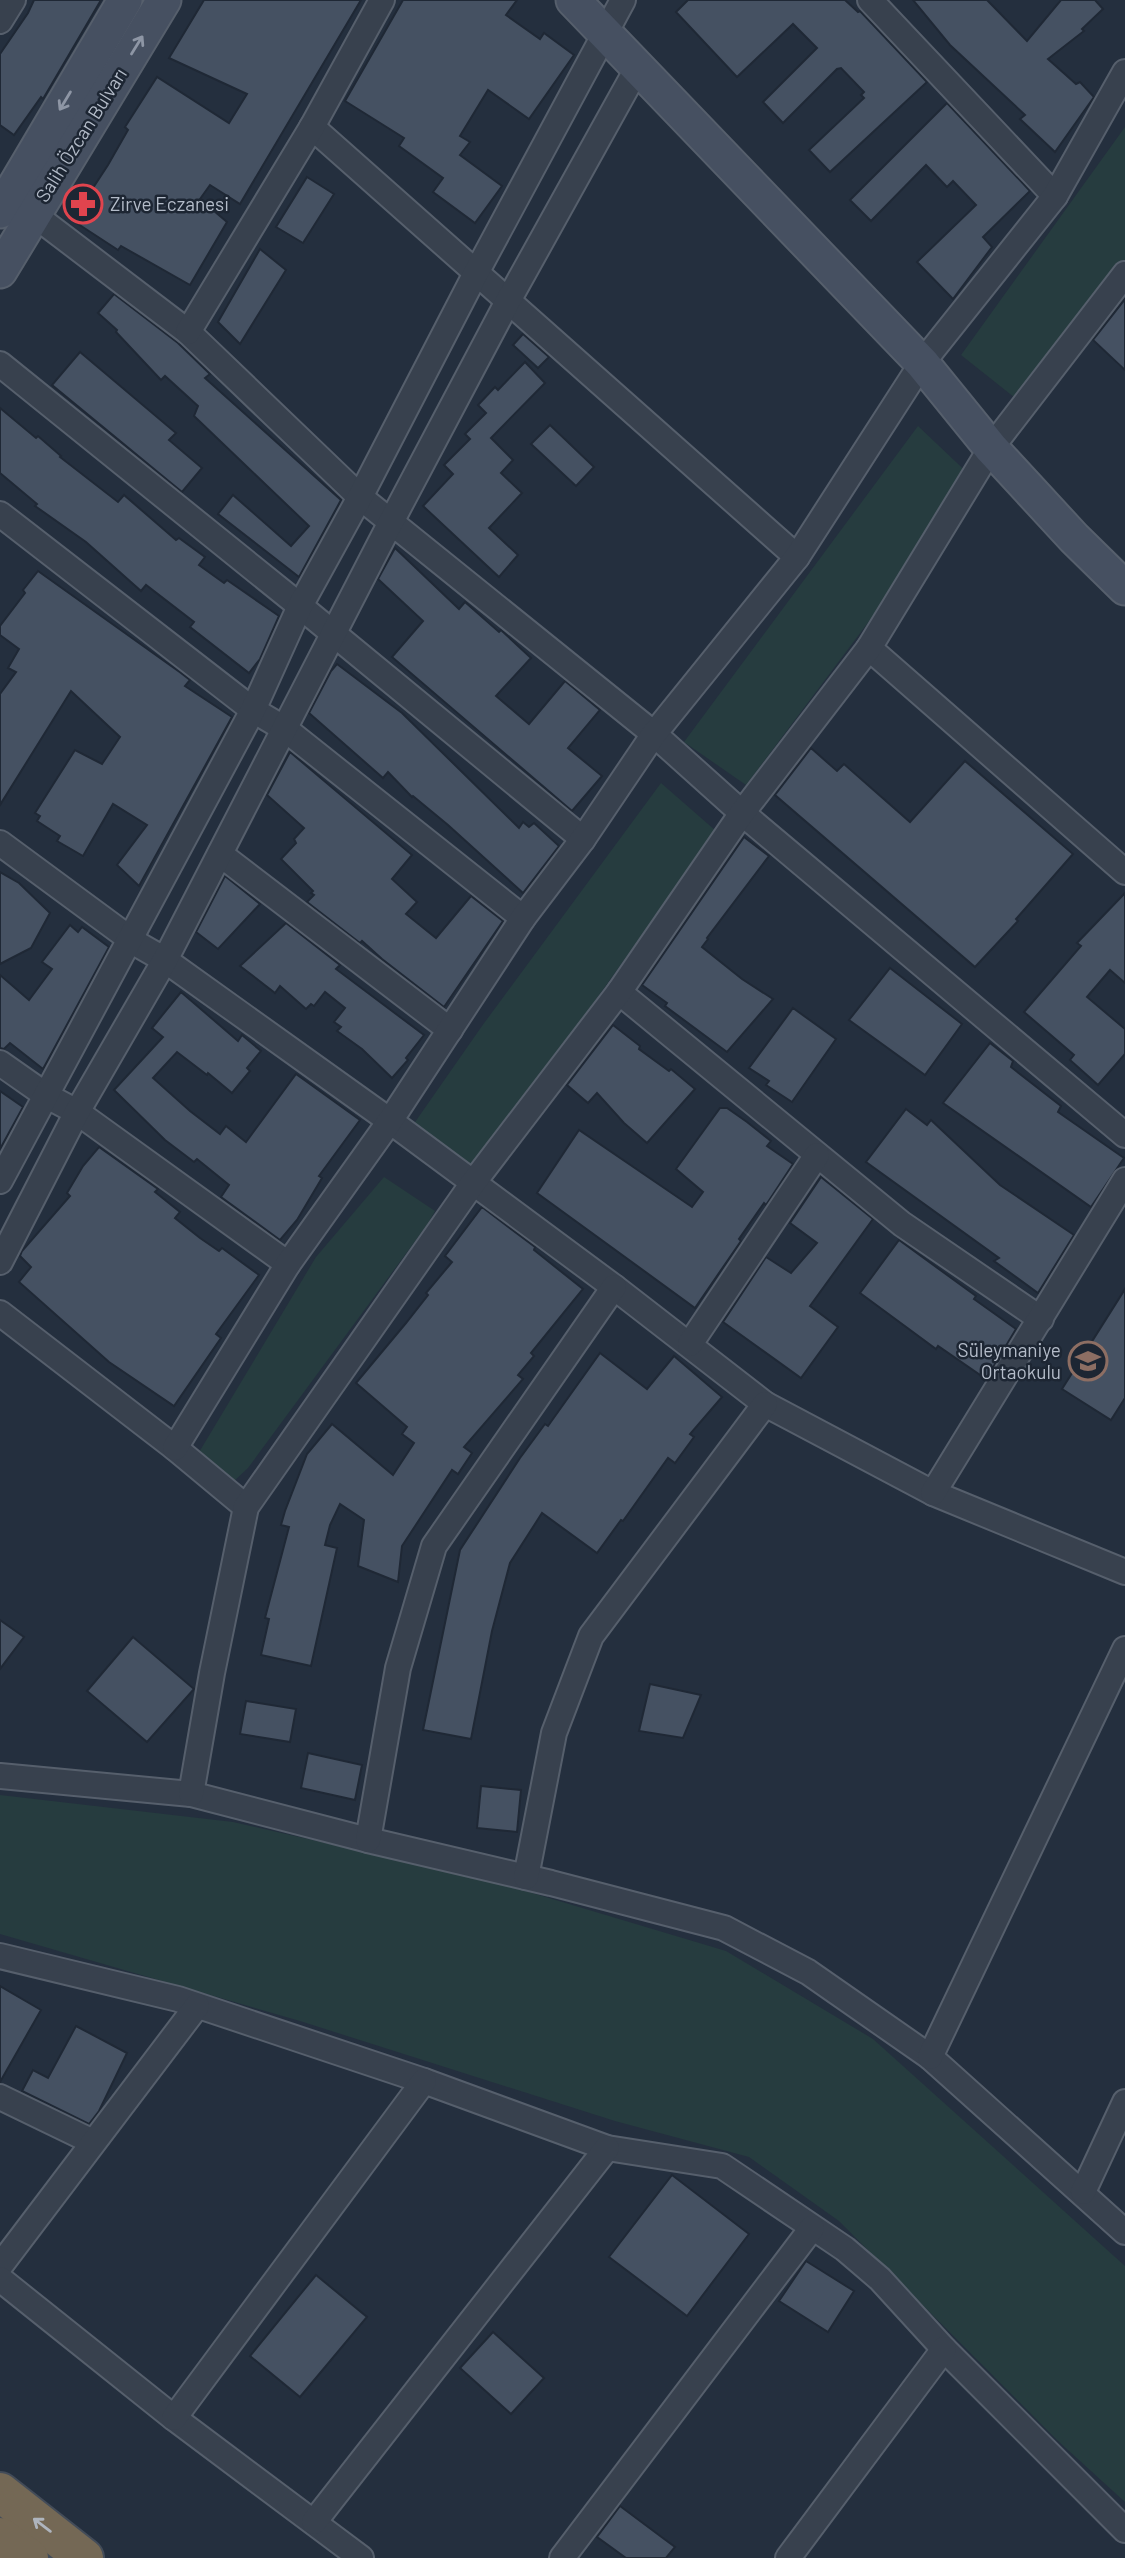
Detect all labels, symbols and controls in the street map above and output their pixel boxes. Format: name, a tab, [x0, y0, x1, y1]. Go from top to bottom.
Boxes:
one-way arrow	[130, 36, 144, 56]
street label: Salih Özcan Bulvarı	[30, 64, 131, 206]
one-way arrow	[58, 90, 72, 110]
pharmacy icon: Zirve Eczanesi	[62, 183, 104, 225]
place label: Zirve Eczanesi	[110, 192, 229, 215]
place label: Süleymaniye Ortaokulu	[958, 1338, 1061, 1383]
school or university icon: Süleymaniye Ortaokulu	[1067, 1340, 1109, 1382]
one-way arrow	[34, 2517, 52, 2532]

